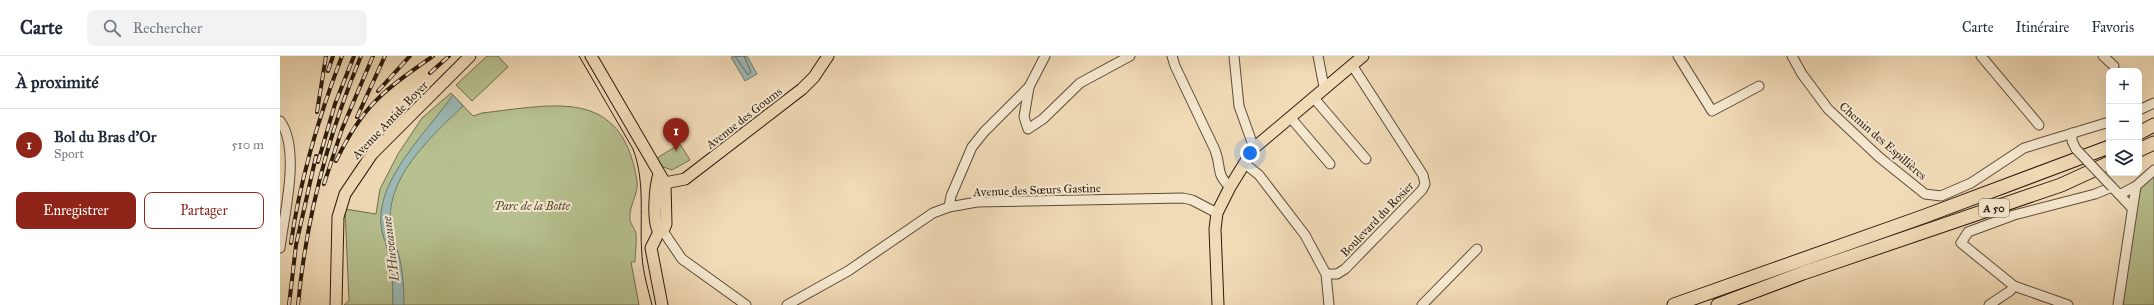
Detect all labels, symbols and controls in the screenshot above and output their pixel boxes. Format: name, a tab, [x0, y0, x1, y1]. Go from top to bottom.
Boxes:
search box	[87, 10, 367, 46]
text: Carte	[20, 16, 63, 39]
icon: search	[101, 17, 123, 39]
text: Rechercher	[133, 19, 202, 37]
text: Carte	[1962, 19, 1994, 36]
text: Itinéraire	[2016, 19, 2069, 36]
text: Favoris	[2091, 19, 2134, 36]
map controls	[2106, 68, 2142, 176]
button: +	[2106, 68, 2142, 104]
text: À proximité	[16, 72, 99, 93]
street label: Avenue Antide Boyer	[348, 78, 431, 163]
street label: Avenue des Goums	[703, 84, 785, 153]
street label: Chemin des Espillières	[1836, 99, 1930, 183]
button: −	[2106, 104, 2142, 140]
pin: 1	[663, 118, 689, 151]
text: Bol du Bras d'Or	[54, 128, 156, 146]
text: 1	[26, 137, 32, 153]
text: 510 m	[232, 137, 264, 153]
button: layers	[2106, 140, 2142, 176]
your location	[1240, 143, 1260, 163]
text: Sport	[54, 146, 84, 162]
street label: Boulevard du Rosier	[1338, 178, 1417, 259]
street label: Avenue des Sœurs Gastine	[972, 181, 1101, 199]
button: Enregistrer	[16, 192, 136, 229]
button: Partager	[144, 192, 264, 229]
park label: Parc de la Botte	[494, 199, 571, 213]
road number: A 50	[1979, 199, 2009, 217]
water label: L'Huveaune	[379, 214, 403, 283]

